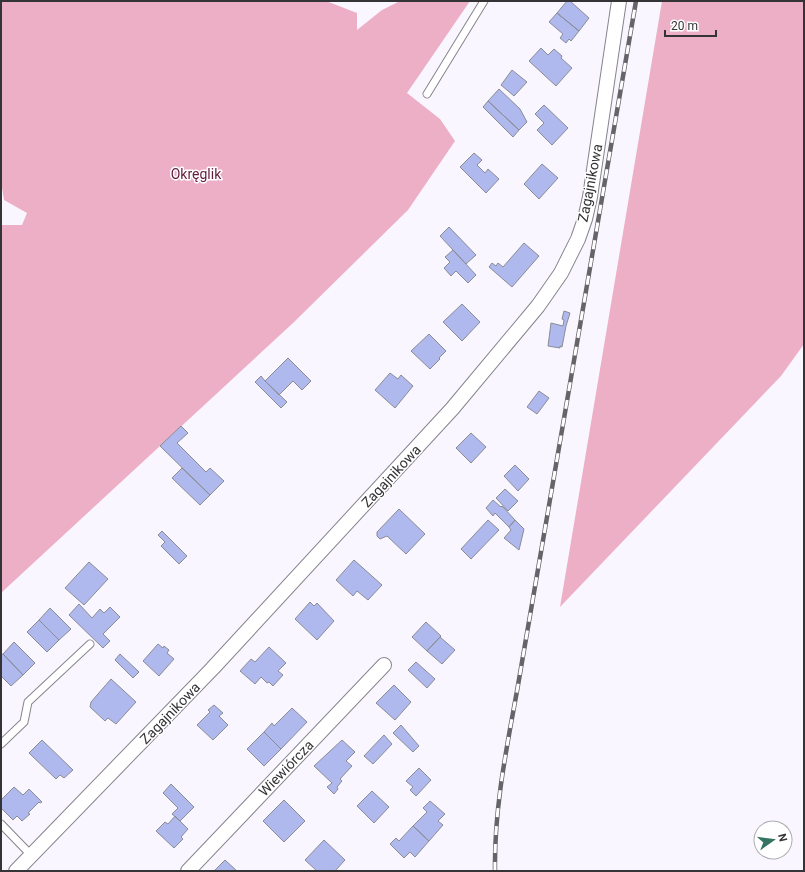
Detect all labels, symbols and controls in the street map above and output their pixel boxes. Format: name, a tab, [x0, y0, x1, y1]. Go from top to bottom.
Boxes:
scale bar	[665, 12, 716, 38]
text: 20 m	[671, 19, 698, 33]
street label: Zagajnikowa	[575, 143, 605, 223]
park label: Okręglik	[171, 166, 222, 182]
street label: Zagajnikowa	[358, 442, 424, 510]
street label: Zagajnikowa	[137, 679, 203, 747]
street label: Wiewiórcza	[255, 737, 317, 799]
north arrow	[753, 820, 793, 860]
text: N	[775, 832, 790, 843]

